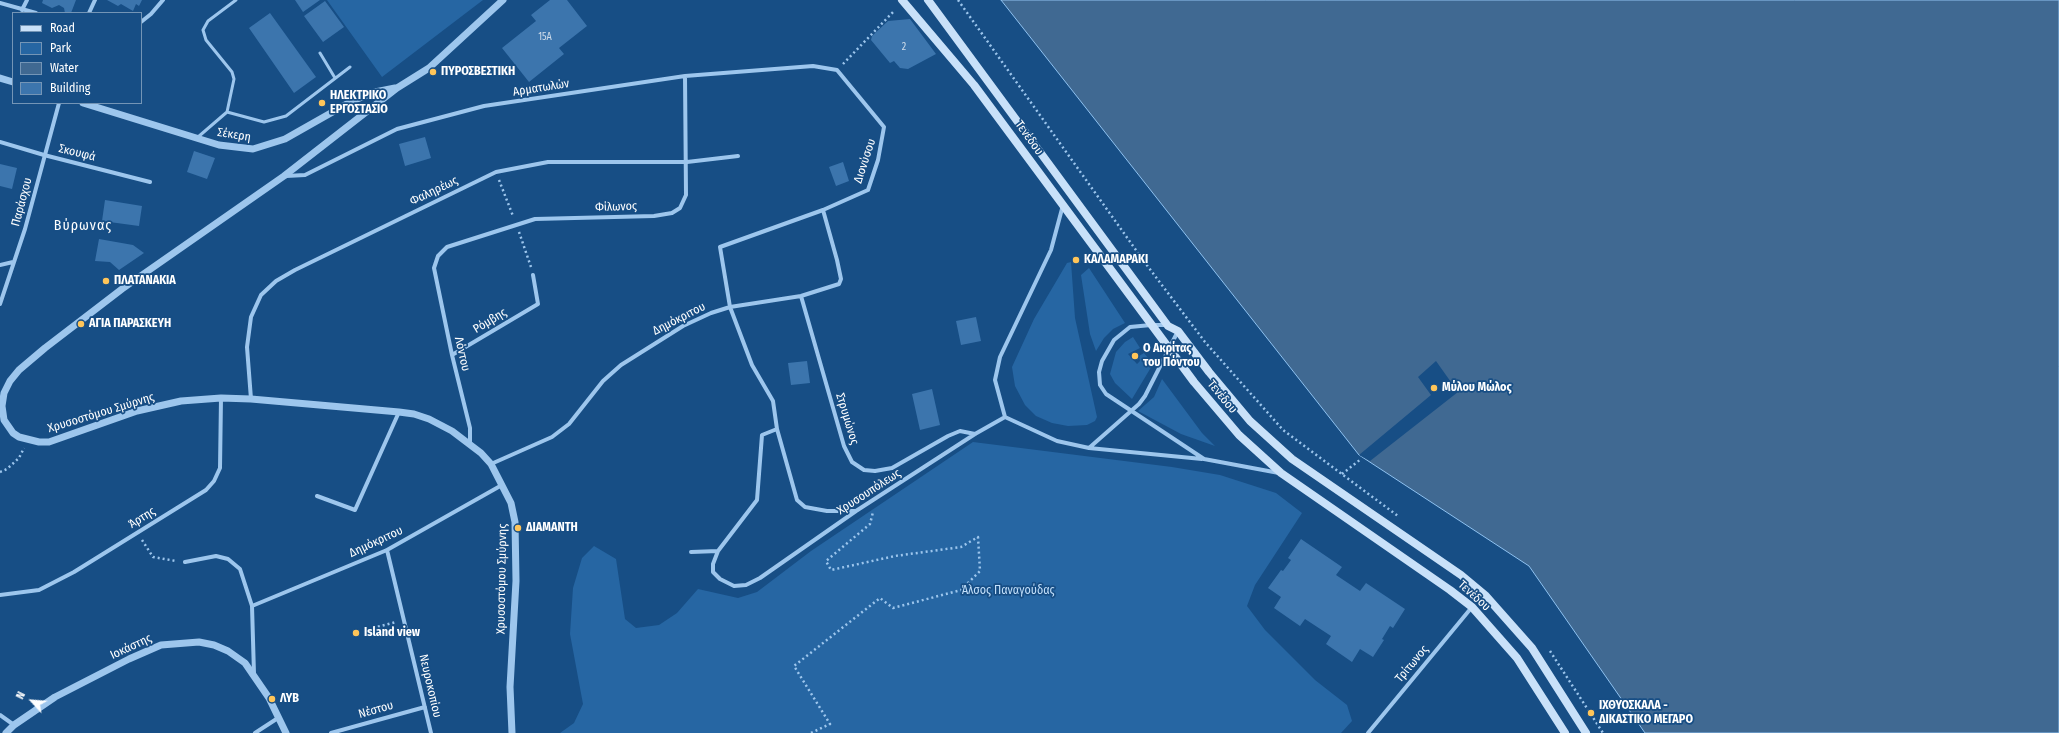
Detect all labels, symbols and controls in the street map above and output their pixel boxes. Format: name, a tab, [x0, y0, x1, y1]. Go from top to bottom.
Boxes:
legend	[12, 12, 142, 104]
text: Road	[50, 21, 75, 35]
house number: 15Α	[538, 31, 552, 43]
text: Park	[50, 41, 71, 55]
house number: 2	[902, 41, 906, 53]
text: Water	[50, 61, 78, 75]
place label: ΠΥΡΟΣΒΕΣΤΙΚΗ	[441, 65, 515, 79]
marker: ΠΥΡΟΣΒΕΣΤΙΚΗ	[428, 67, 438, 77]
street label: Αρματωλών	[512, 76, 570, 100]
text: Building	[50, 81, 90, 95]
place label: ΗΛΕΚΤΡΙΚΟ ΕΡΓΟΣΤΑΣΙΟ	[330, 89, 388, 117]
marker: ΗΛΕΚΤΡΙΚΟ ΕΡΓΟΣΤΑΣΙΟ	[317, 98, 327, 108]
street label: Τενέδου	[1012, 118, 1046, 158]
street label: Σέκερη	[216, 125, 252, 145]
street label: Διονύσου	[851, 137, 879, 185]
street label: Σκουφά	[57, 141, 97, 165]
street label: Φαληρέως	[408, 173, 460, 209]
street label: Παράσχου	[9, 176, 35, 228]
street label: Φίλωνος	[595, 199, 637, 215]
district label: Βύρωνας	[54, 218, 112, 234]
place label: ΚΑΛΑΜΑΡΑΚΙ	[1084, 253, 1148, 267]
marker: ΚΑΛΑΜΑΡΑΚΙ	[1071, 255, 1081, 265]
place label: ΠΛΑΤΑΝΑΚΙΑ	[114, 274, 176, 288]
marker: ΠΛΑΤΑΝΑΚΙΑ	[101, 276, 111, 286]
street label: Δημόκριτου	[650, 300, 708, 338]
street label: Ρόμβης	[471, 305, 509, 337]
place label: ΑΓΙΑ ΠΑΡΑΣΚΕΥΗ	[89, 317, 171, 331]
marker: ΑΓΙΑ ΠΑΡΑΣΚΕΥΗ	[76, 319, 86, 329]
street label: Λόντου	[451, 335, 473, 373]
place label: Ο Ακρίτας του Πόντου	[1143, 342, 1200, 370]
marker: Ο Ακρίτας του Πόντου	[1130, 351, 1140, 361]
street label: Τενέδου	[1204, 378, 1240, 416]
place label: Μύλου Μώλος	[1442, 381, 1512, 395]
marker: Μύλου Μώλος	[1429, 383, 1439, 393]
street label: Χρυσοστόμου Σμύρνης	[46, 390, 156, 436]
street label: Στρυμώνος	[832, 391, 862, 447]
street label: Χρυσουπόλεως	[834, 466, 904, 518]
street label: Άρτης	[126, 504, 158, 532]
place label: ΔΙΑΜΑΝΤΗ	[526, 521, 578, 535]
street label: Δημόκριτου	[347, 523, 405, 561]
marker: ΔΙΑΜΑΝΤΗ	[513, 523, 523, 533]
street label: Χρυσοστόμου Σμύρνης	[494, 524, 510, 634]
street label: Τενέδου	[1455, 578, 1493, 614]
park label: Άλσος Παναγούδας	[961, 584, 1055, 598]
place label: Island view	[364, 626, 420, 640]
marker: Island view	[351, 628, 361, 638]
street label: Ιοκάστης	[108, 631, 154, 663]
street label: Τρίτωνος	[1392, 643, 1432, 685]
street label: Νευροκοπίου	[416, 653, 444, 719]
north arrow	[12, 681, 52, 721]
text: N	[13, 690, 28, 701]
place label: ΛΥΒ	[280, 692, 299, 706]
marker: ΛΥΒ	[267, 694, 277, 704]
street label: Νέστου	[357, 698, 395, 722]
place label: ΙΧΘΥΟΣΚΑΛΑ - ΔΙΚΑΣΤΙΚΟ ΜΕΓΑΡΟ	[1599, 699, 1693, 727]
marker: ΙΧΘΥΟΣΚΑΛΑ - ΔΙΚΑΣΤΙΚΟ ΜΕΓΑΡΟ	[1586, 708, 1596, 718]

